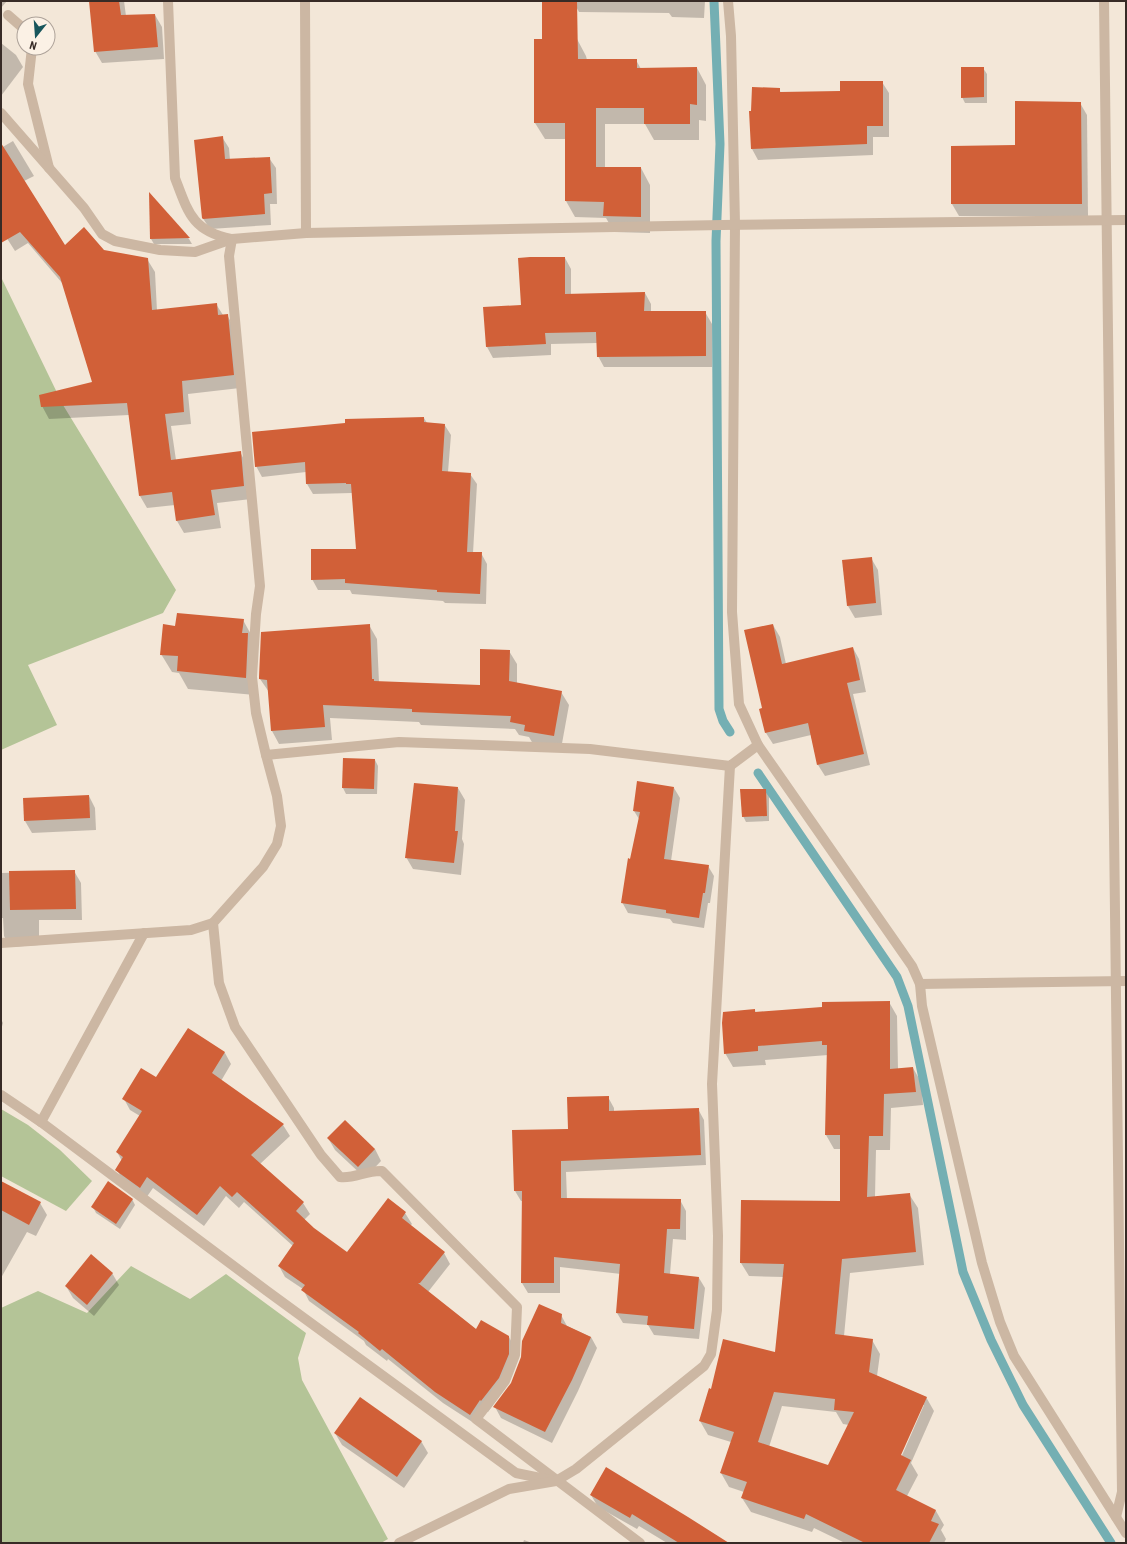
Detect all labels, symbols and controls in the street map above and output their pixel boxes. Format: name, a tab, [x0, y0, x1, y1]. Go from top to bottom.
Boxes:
north arrow	[16, 16, 56, 56]
text: N	[28, 38, 38, 52]

